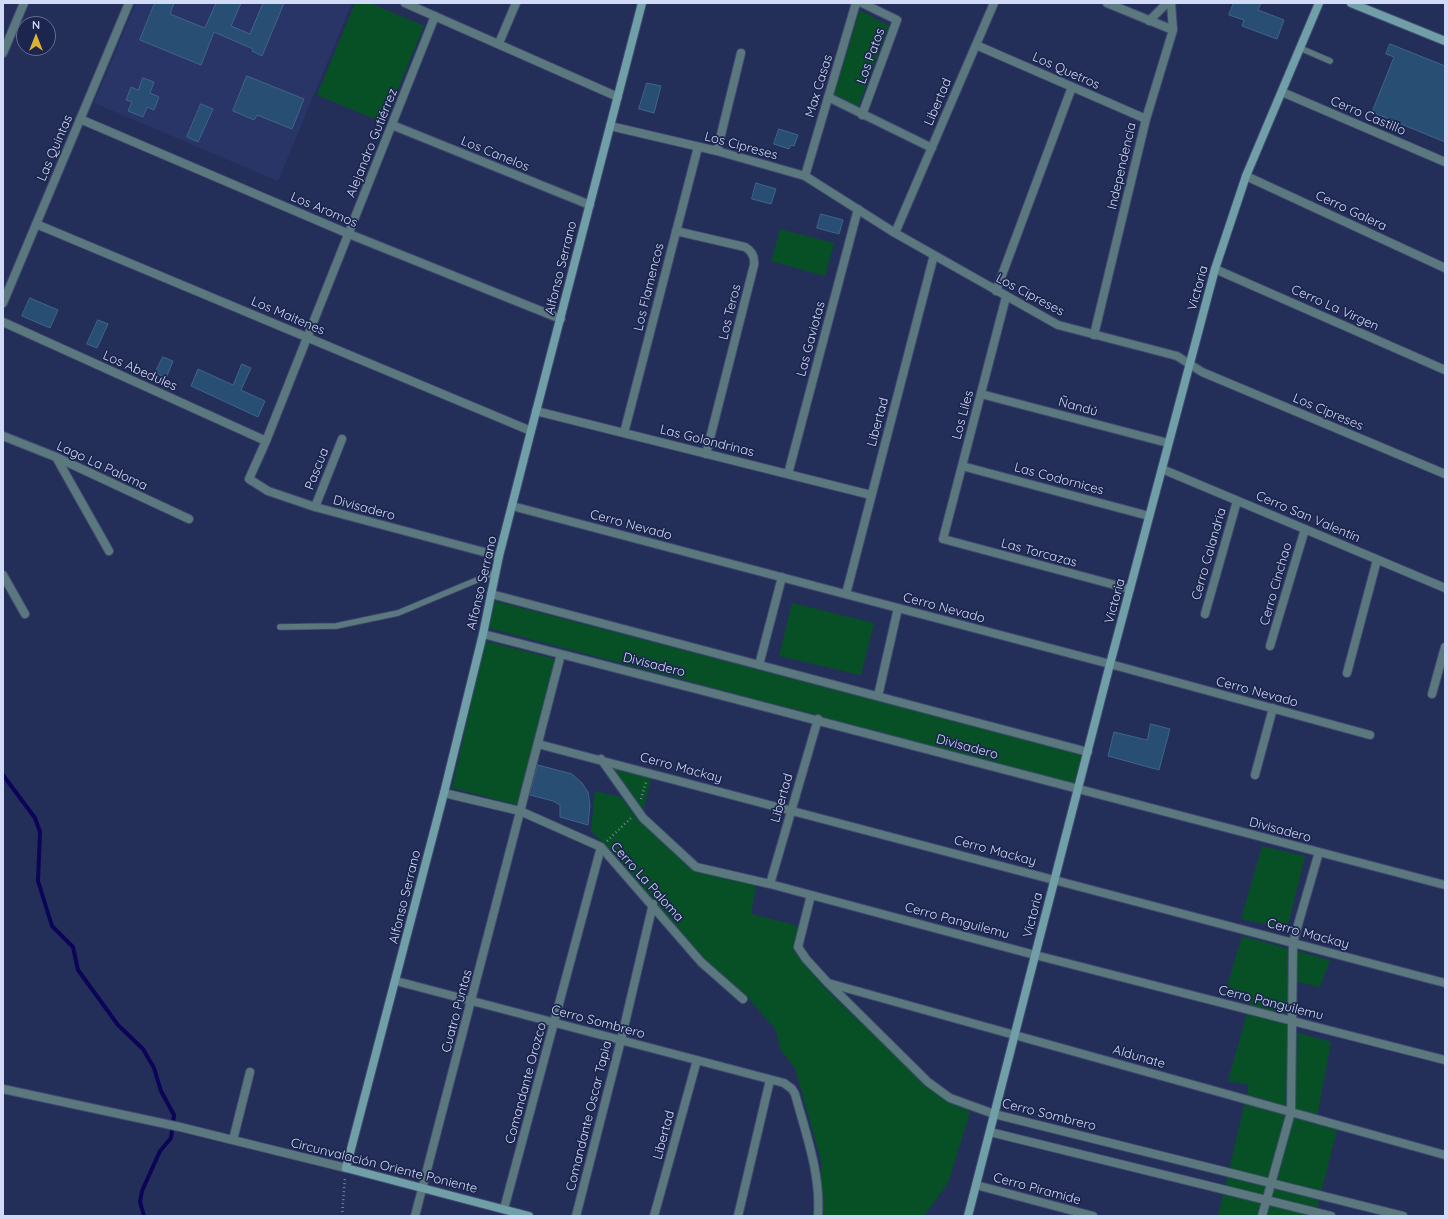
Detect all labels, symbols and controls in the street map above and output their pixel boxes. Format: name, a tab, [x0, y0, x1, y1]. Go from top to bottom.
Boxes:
north arrow	[16, 16, 56, 56]
text: N	[32, 18, 40, 32]
street label: Los Patos	[854, 26, 888, 86]
street label: Los Quetros	[1030, 49, 1102, 93]
street label: Max Casas	[802, 53, 836, 119]
street label: Libertad	[921, 76, 955, 128]
street label: Alejandro Gutiérrez	[343, 86, 401, 200]
street label: Cerro Castillo	[1328, 93, 1408, 139]
street label: Las Quintas	[34, 112, 76, 184]
street label: Independencia	[1104, 121, 1140, 211]
street label: Los Cipreses	[703, 129, 779, 163]
street label: Los Canelos	[458, 133, 532, 175]
street label: Cerro Galera	[1313, 188, 1389, 234]
street label: Los Aromos	[288, 189, 360, 231]
street label: Alfonso Serrano	[542, 219, 580, 317]
street label: Los Flamencos	[631, 241, 667, 333]
street label: Victoria	[1185, 264, 1211, 312]
street label: Los Cipreses	[993, 270, 1067, 320]
street label: Cerro La Virgen	[1289, 282, 1381, 334]
street label: Los Teros	[716, 283, 744, 341]
street label: Los Maitenes	[249, 293, 327, 339]
street label: Las Gaviotas	[793, 300, 829, 378]
street label: Los Abedules	[100, 348, 180, 394]
street label: Los Liles	[949, 389, 977, 441]
street label: Los Cipreses	[1290, 390, 1366, 434]
street label: Ñandú	[1056, 394, 1100, 420]
street label: Libertad	[864, 396, 892, 448]
street label: Las Golondrinas	[658, 422, 756, 460]
street label: Lago La Paloma	[54, 438, 150, 494]
street label: Pascua	[302, 446, 332, 492]
street label: Las Codornices	[1013, 460, 1105, 498]
street label: Cerro San Valentín	[1253, 488, 1363, 546]
street label: Divisadero	[331, 492, 397, 524]
street label: Cerro Calandria	[1188, 506, 1230, 602]
street label: Cerro Nevado	[588, 507, 674, 543]
street label: Alfonso Serrano	[464, 534, 500, 632]
street label: Las Torcazas	[999, 535, 1079, 571]
street label: Cerro Cinchao	[1257, 541, 1295, 627]
street label: Victoria	[1102, 577, 1128, 625]
street label: Cerro Nevado	[901, 590, 987, 626]
street label: Divisadero	[621, 650, 687, 680]
street label: Cerro Nevado	[1214, 674, 1300, 710]
street label: Divisadero	[934, 731, 1000, 763]
street label: Cerro Mackay	[638, 750, 724, 786]
street label: Libertad	[768, 772, 796, 824]
street label: Divisadero	[1247, 814, 1313, 846]
street label: Cerro Mackay	[952, 833, 1038, 869]
street label: Cerro La Paloma	[607, 839, 687, 925]
street label: Alfonso Serrano	[386, 848, 424, 946]
street label: Victoria	[1020, 891, 1046, 939]
street label: Cerro Panguilemu	[903, 900, 1011, 942]
street label: Cerro Mackay	[1265, 916, 1351, 952]
street label: Cuatro Puntas	[438, 968, 476, 1054]
street label: Cerro Panguilemu	[1217, 982, 1325, 1024]
street label: Cerro Sombrero	[549, 1002, 647, 1042]
street label: Comandante Orozco	[502, 1021, 550, 1145]
street label: Comandante Oscar Tapia	[563, 1039, 615, 1193]
street label: Aldunate	[1111, 1042, 1167, 1072]
street label: Cerro Sombrero	[1000, 1096, 1098, 1134]
street label: Libertad	[650, 1109, 678, 1161]
street label: Circunvalación Oriente Poniente	[289, 1135, 479, 1197]
street label: Cerro Piramide	[991, 1170, 1083, 1208]

